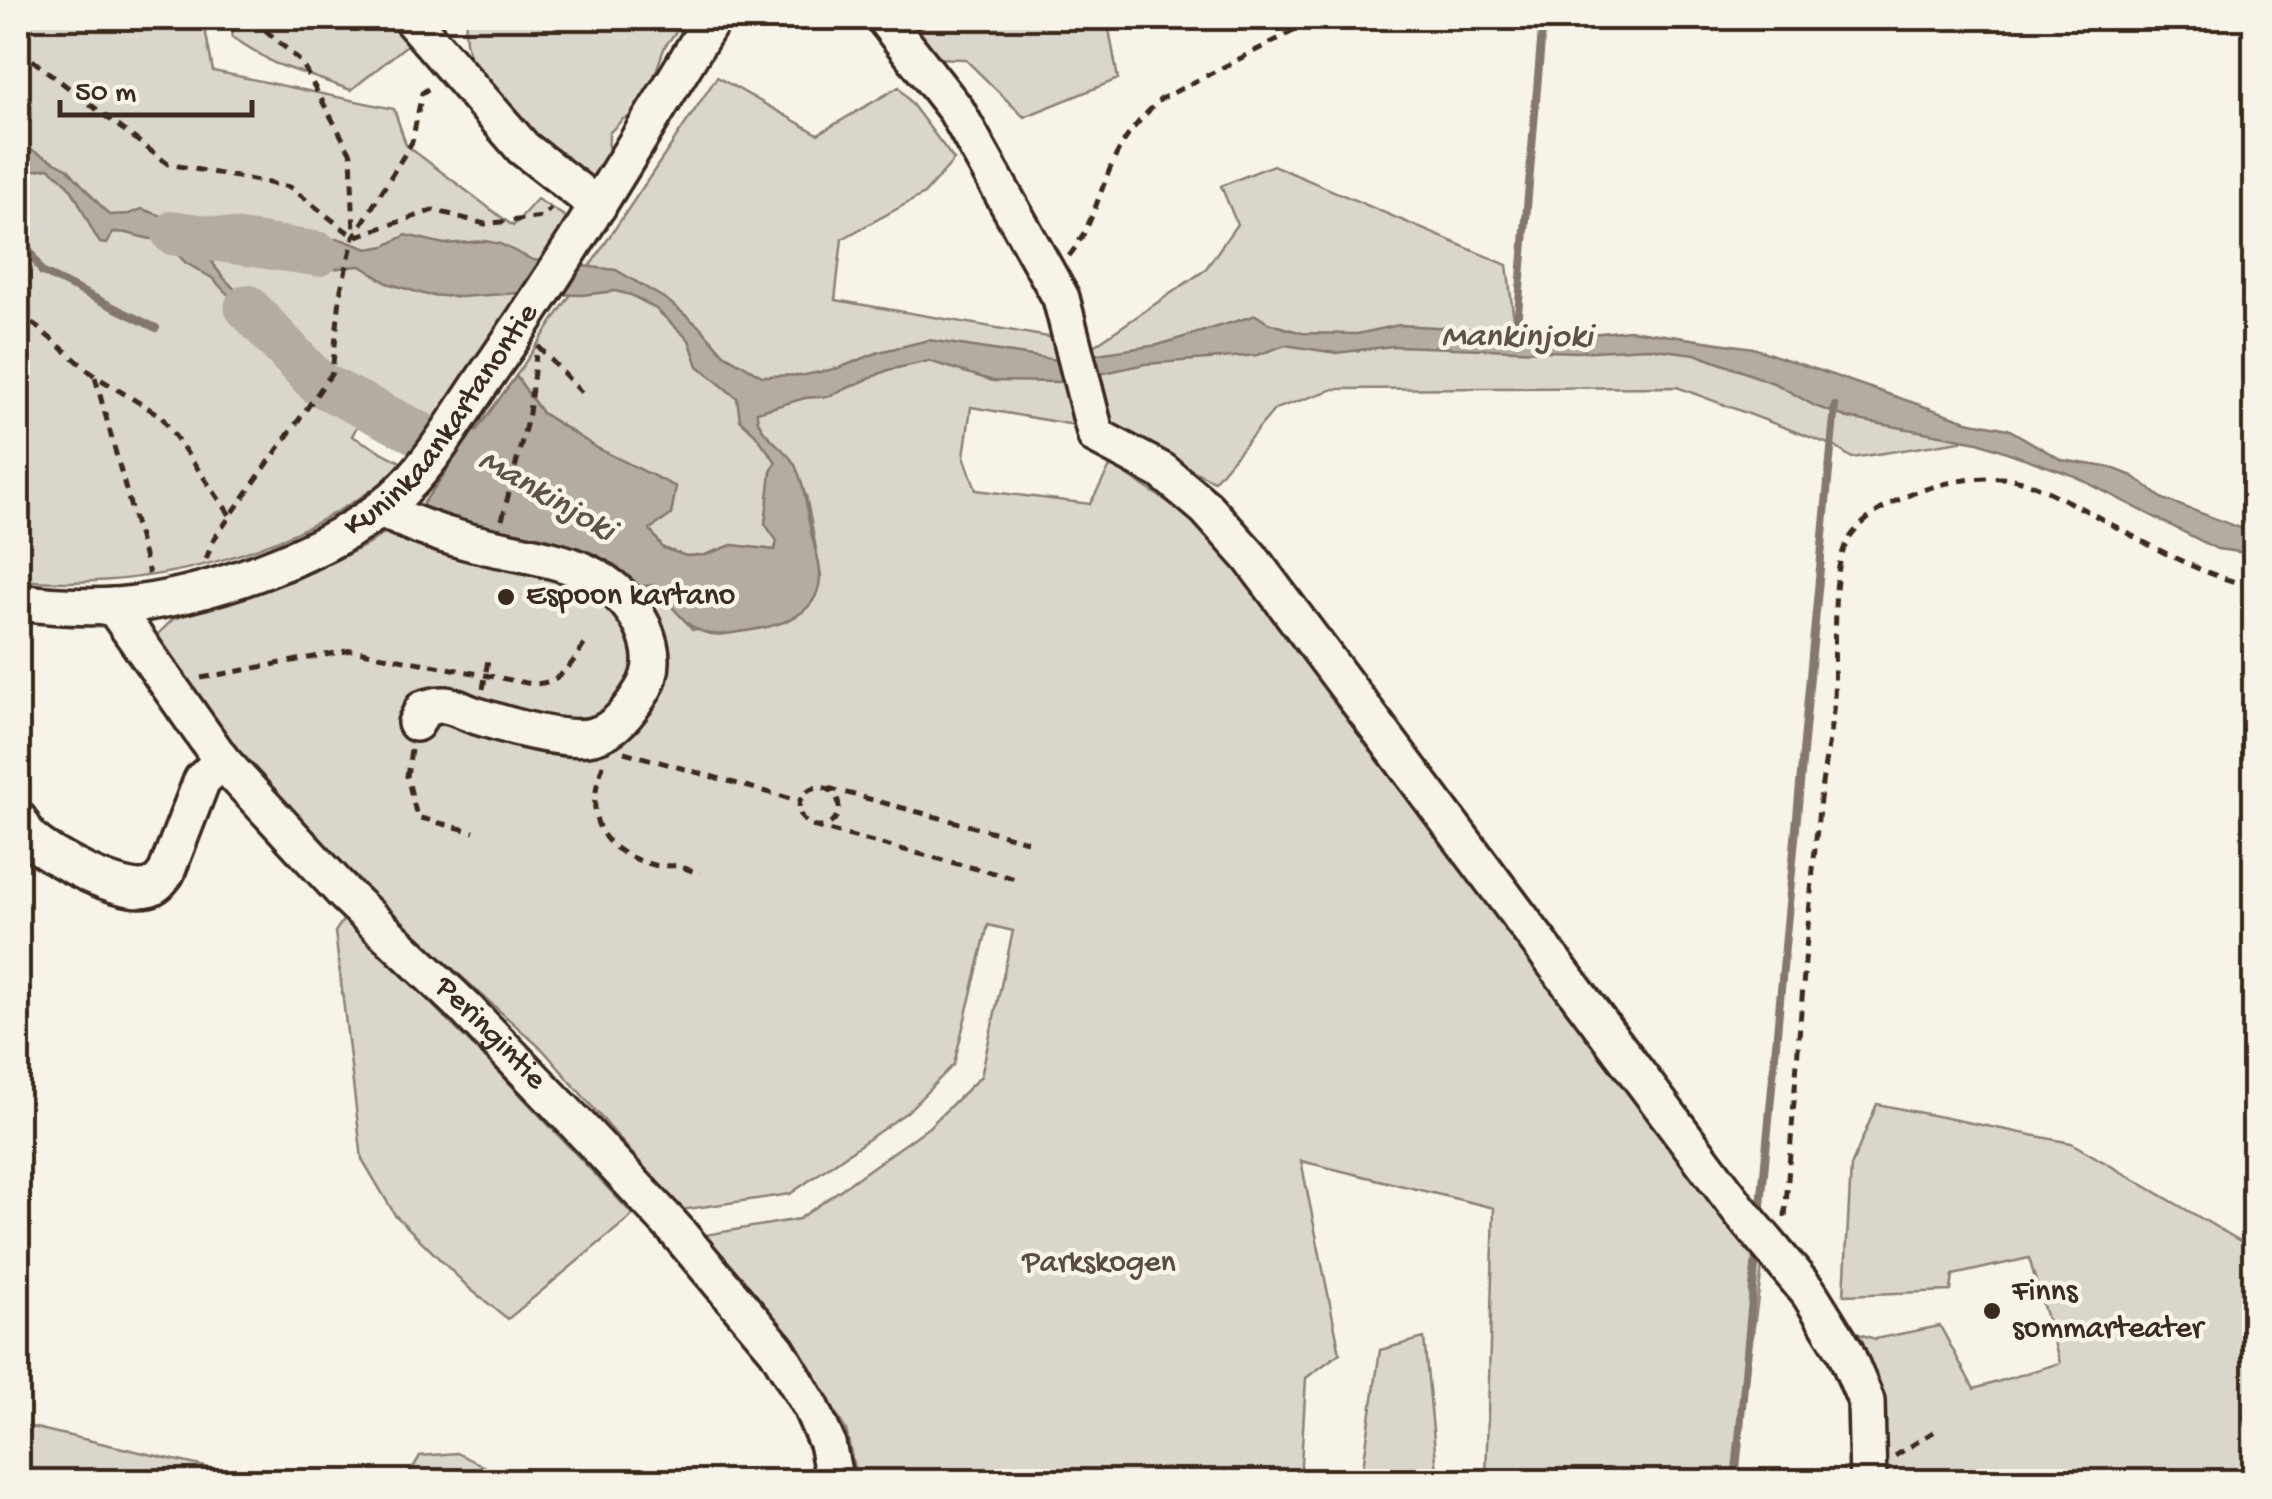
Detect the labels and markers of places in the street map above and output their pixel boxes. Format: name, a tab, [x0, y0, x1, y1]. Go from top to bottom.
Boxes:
place label: Espoon kartano	[526, 578, 735, 616]
marker: Espoon kartano	[495, 586, 517, 608]
place label: Finns sommarteater	[2011, 1274, 2206, 1349]
marker: Finns sommarteater	[1981, 1300, 2003, 1322]

